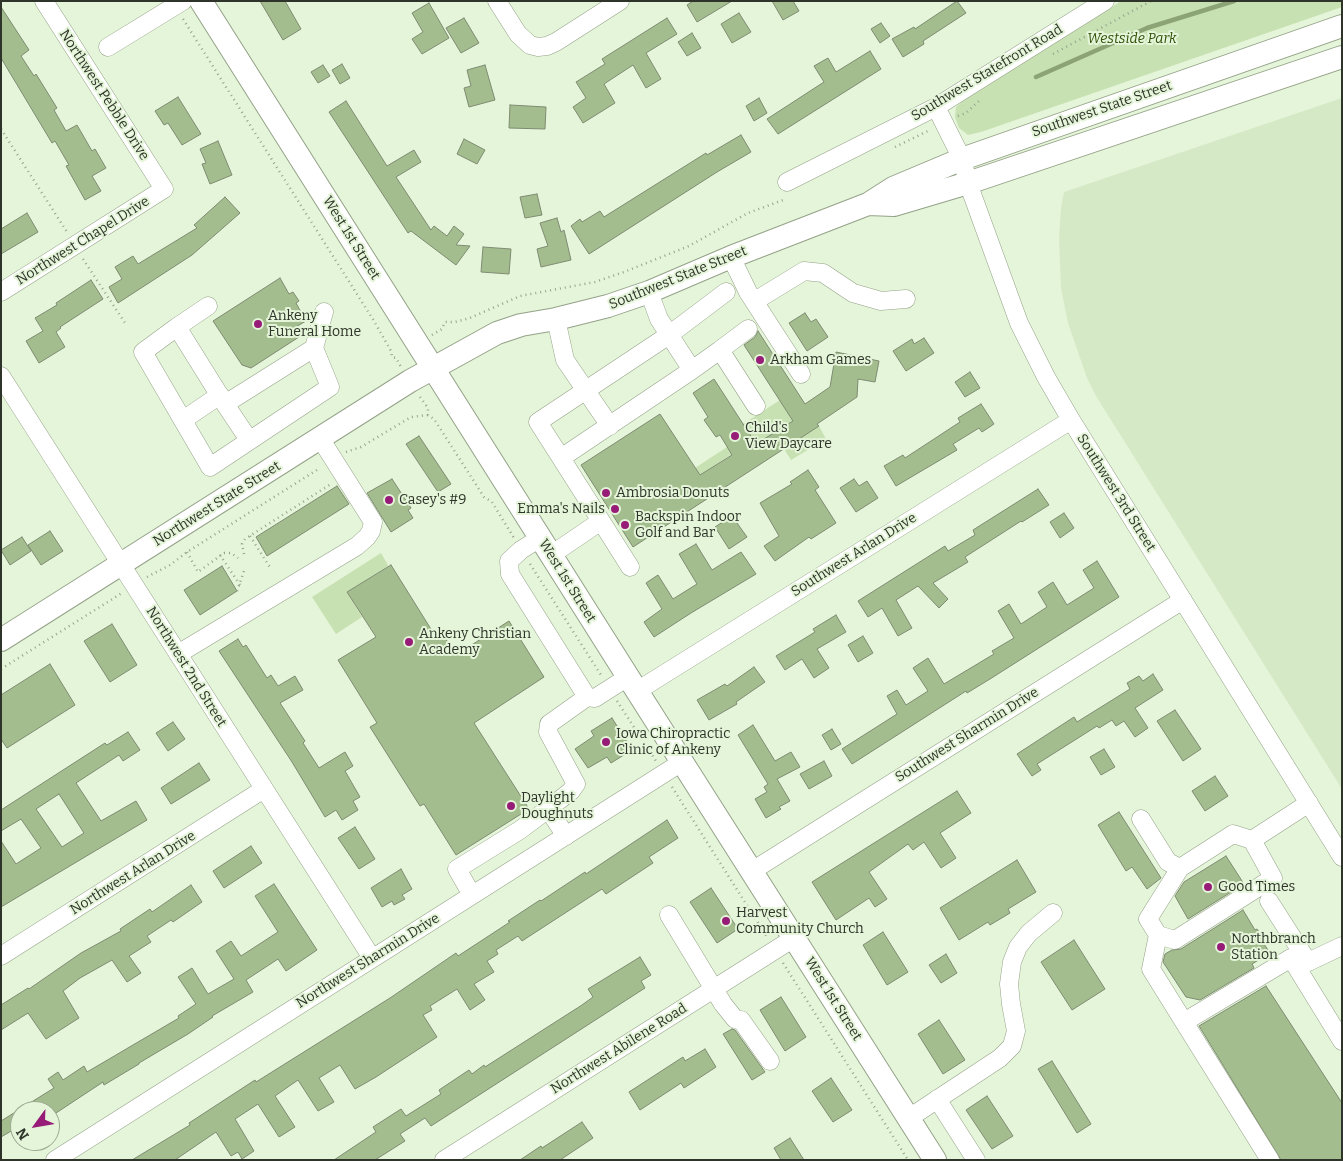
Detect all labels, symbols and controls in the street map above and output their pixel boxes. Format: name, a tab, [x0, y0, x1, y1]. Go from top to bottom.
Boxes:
street label: Southwest Statefront Road	[908, 21, 1066, 125]
street label: Northwest Pebble Drive	[55, 26, 153, 164]
park label: Westside Park	[1087, 31, 1177, 47]
street label: Southwest State Street	[1030, 77, 1174, 141]
street label: Northwest Chapel Drive	[13, 193, 153, 289]
street label: West 1st Street	[319, 193, 383, 283]
street label: Southwest State Street	[607, 243, 749, 313]
place label: Ankeny Funeral Home	[268, 308, 361, 341]
marker: Ankeny Funeral Home	[252, 318, 264, 330]
place label: Arkham Games	[770, 352, 871, 368]
marker: Arkham Games	[754, 354, 766, 366]
place label: Child's View Daycare	[745, 420, 832, 452]
marker: Child's View Daycare	[729, 430, 741, 442]
street label: Southwest 3rd Street	[1073, 431, 1159, 555]
street label: Northwest State Street	[150, 458, 284, 550]
place label: Ambrosia Donuts	[616, 485, 729, 501]
marker: Ambrosia Donuts	[600, 487, 612, 499]
place label: Casey's #9	[399, 492, 466, 508]
marker: Casey's #9	[383, 494, 395, 506]
place label: Emma's Nails	[517, 501, 605, 517]
marker: Emma's Nails	[609, 503, 621, 515]
place label: Backspin Indoor Golf and Bar	[635, 509, 741, 542]
street label: Southwest Arlan Drive	[788, 510, 920, 600]
marker: Backspin Indoor Golf and Bar	[619, 519, 631, 531]
street label: West 1st Street	[535, 536, 599, 626]
street label: Northwest 2nd Street	[142, 604, 230, 730]
place label: Ankeny Christian Academy	[419, 626, 531, 658]
marker: Ankeny Christian Academy	[403, 636, 415, 648]
street label: Southwest Sharmin Drive	[892, 684, 1042, 786]
place label: Iowa Chiropractic Clinic of Ankeny	[616, 726, 730, 759]
marker: Iowa Chiropractic Clinic of Ankeny	[600, 736, 612, 748]
place label: Daylight Doughnuts	[521, 790, 593, 822]
marker: Daylight Doughnuts	[505, 800, 517, 812]
street label: Northwest Arlan Drive	[67, 828, 199, 918]
place label: Good Times	[1218, 879, 1295, 895]
marker: Good Times	[1202, 881, 1214, 893]
place label: Harvest Community Church	[736, 905, 864, 938]
street label: Northwest Sharmin Drive	[293, 910, 443, 1012]
marker: Harvest Community Church	[720, 915, 732, 927]
place label: Northbranch Station	[1231, 931, 1316, 964]
marker: Northbranch Station	[1215, 941, 1227, 953]
street label: West 1st Street	[801, 954, 865, 1044]
street label: Northwest Abilene Road	[548, 1000, 690, 1098]
north arrow	[10, 1101, 60, 1151]
text: N	[13, 1125, 33, 1143]

